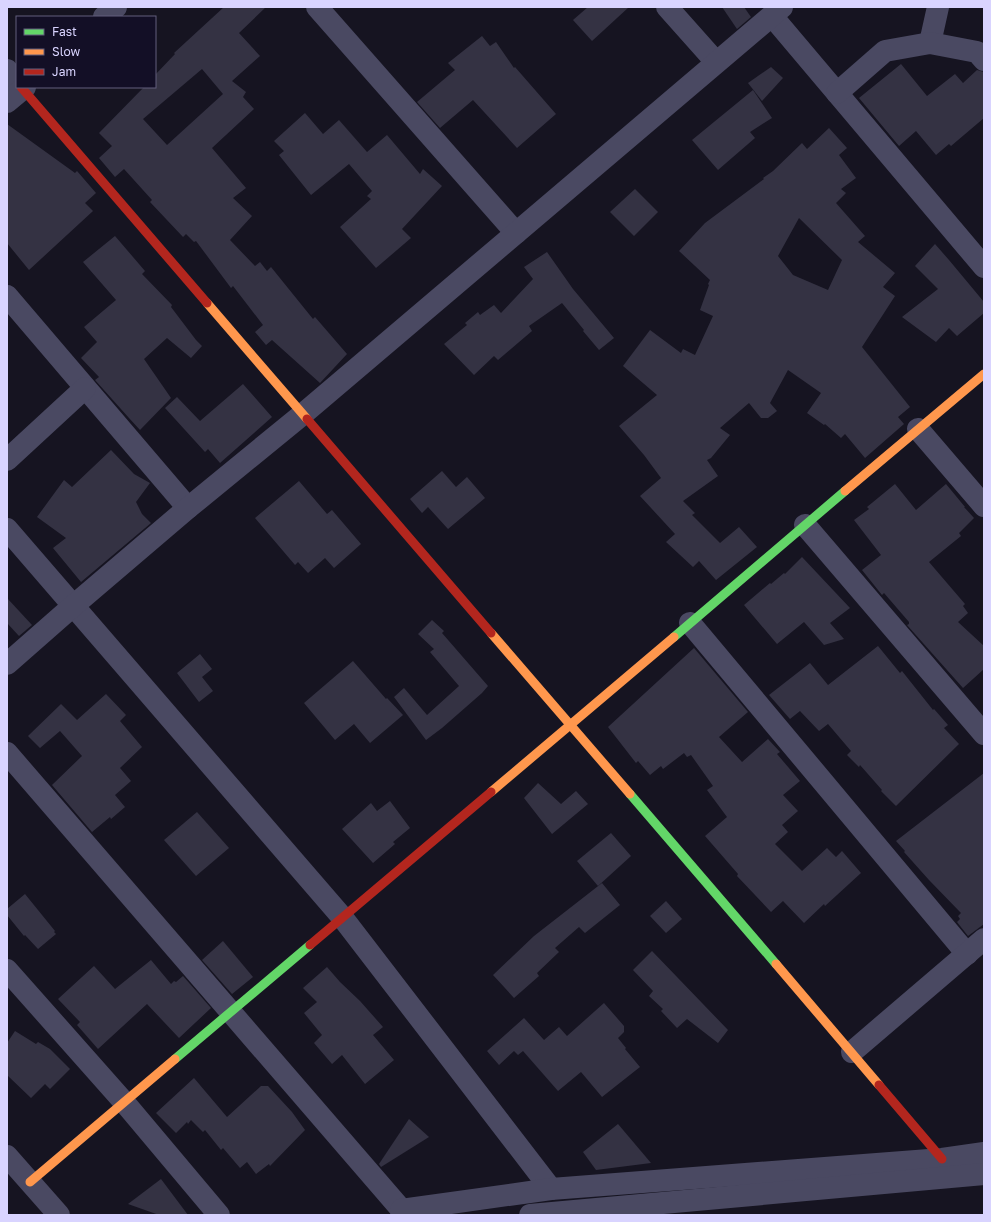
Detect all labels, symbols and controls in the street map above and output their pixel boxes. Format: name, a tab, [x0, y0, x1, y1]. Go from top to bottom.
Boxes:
legend	[16, 16, 156, 88]
text: Fast	[52, 24, 77, 39]
text: Slow	[52, 44, 80, 59]
text: Jam	[52, 64, 76, 79]

